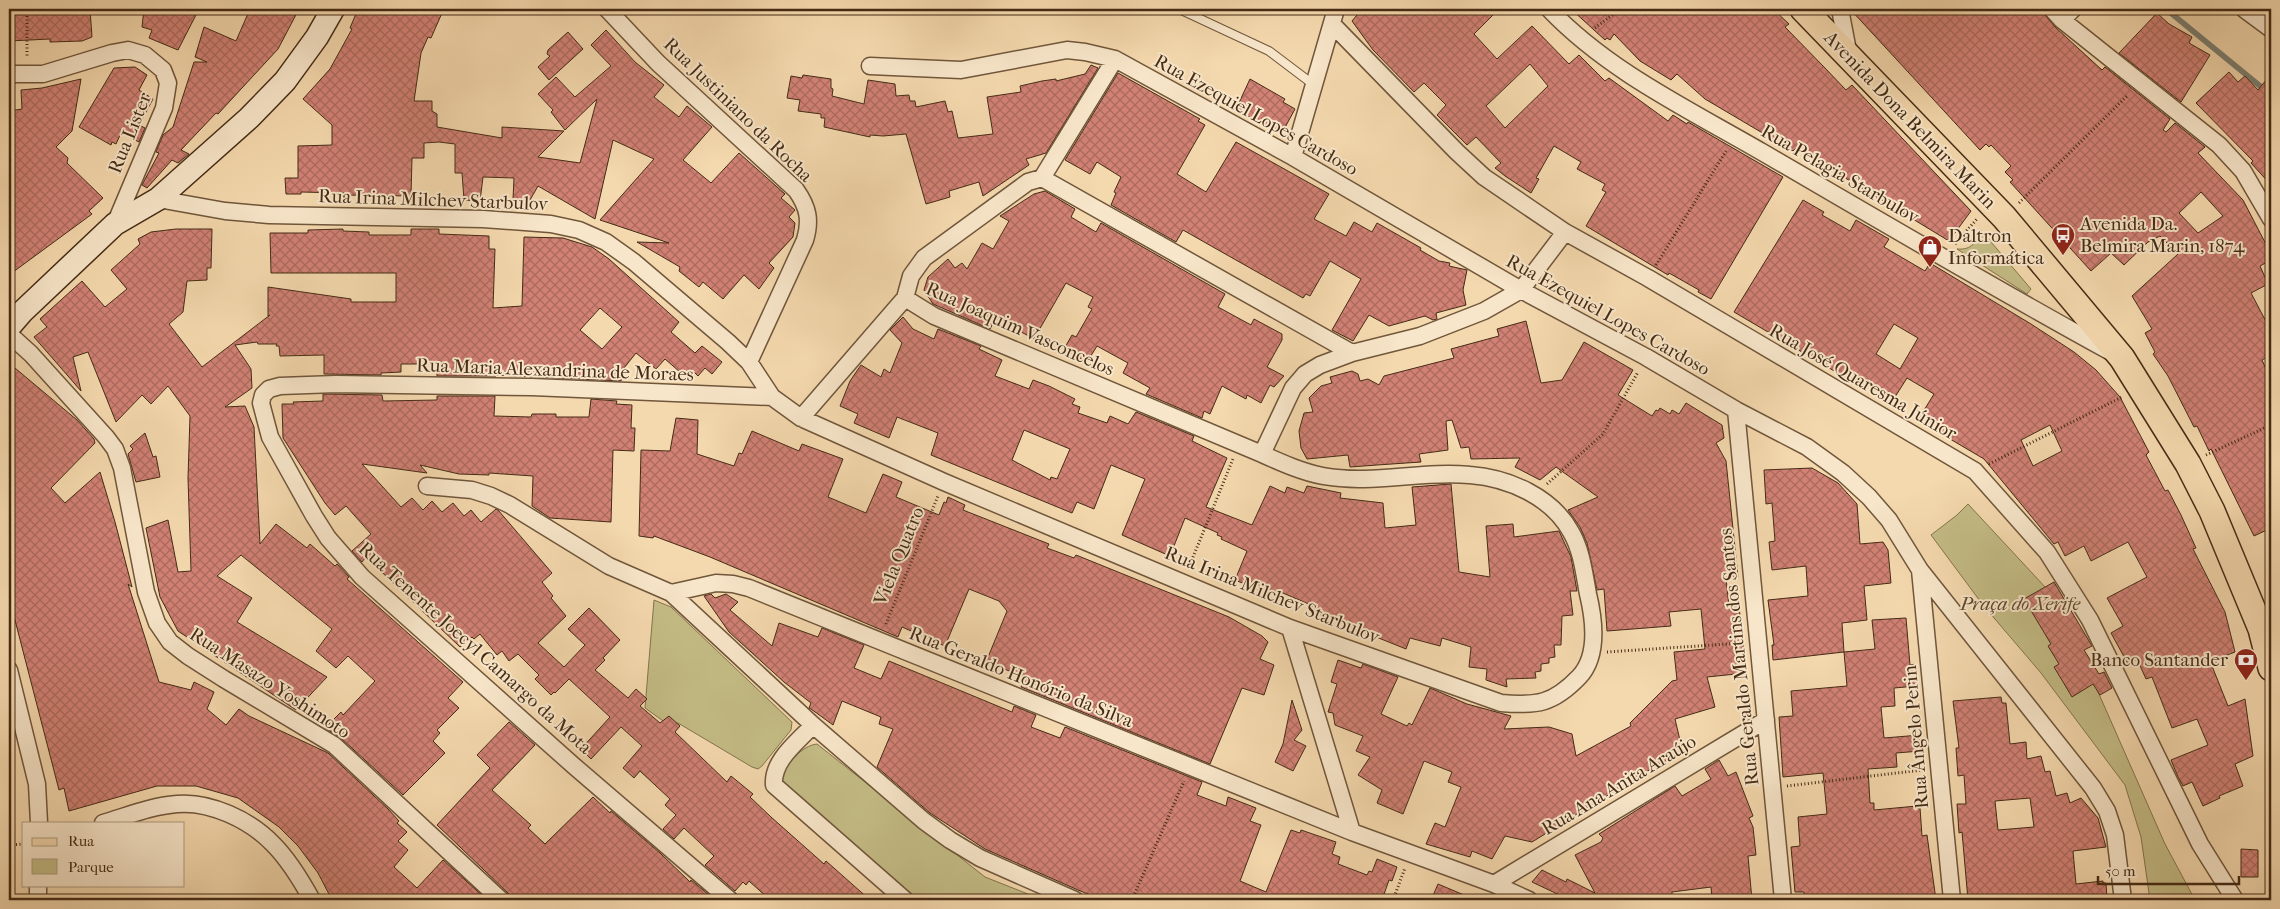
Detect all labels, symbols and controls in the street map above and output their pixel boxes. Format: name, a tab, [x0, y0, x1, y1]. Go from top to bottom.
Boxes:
street label: Avenida Dona Belmira Marin	[1819, 26, 2001, 213]
street label: Rua Justiniano da Rocha	[659, 33, 817, 187]
street label: Rua Ezequiel Lopes Cardoso	[1150, 50, 1362, 180]
street label: Rua Lister	[104, 88, 157, 177]
street label: Rua Pelagia Starbulov	[1757, 120, 1923, 228]
street label: Rua Irina Milchev Starbulov	[318, 185, 549, 215]
place label: Avenida Da. Belmira Marin, 1874	[2079, 213, 2245, 257]
bus stop icon: Avenida Da. Belmira Marin, 1874	[2050, 222, 2076, 256]
place label: Daltron Informática	[1948, 225, 2044, 269]
shop icon: Daltron Informática	[1917, 234, 1943, 268]
street label: Rua Ezequiel Lopes Cardoso	[1502, 250, 1714, 380]
street label: Rua Joaquim Vasconcelos	[923, 278, 1117, 380]
street label: Rua José Quaresma Júnior	[1765, 319, 1961, 445]
street label: Rua Maria Alexandrina de Moraes	[416, 354, 694, 386]
street label: Viela Quatro	[869, 503, 929, 609]
street label: Rua Geraldo Martins dos Santos	[1715, 527, 1763, 787]
street label: Rua Tenente Joecyl Camargo da Mota	[354, 537, 596, 759]
street label: Rua Irina Milchev Starbulov	[1161, 542, 1383, 648]
park label: Praça do Xerife	[1959, 593, 2081, 615]
street label: Rua Geraldo Honório da Silva	[906, 622, 1136, 732]
street label: Rua Masazo Yoshimoto	[186, 623, 355, 743]
bank icon: Banco Santander	[2233, 647, 2259, 681]
place label: Banco Santander	[2090, 649, 2229, 671]
street label: Rua Ângelo Perin	[1899, 664, 1933, 810]
street label: Rua Ana Anita Araújo	[1538, 730, 1700, 840]
legend	[22, 822, 185, 886]
text: Rua	[68, 832, 95, 850]
scale bar	[2098, 854, 2239, 886]
text: Parque	[68, 858, 114, 876]
text: 50 m	[2105, 862, 2136, 880]

